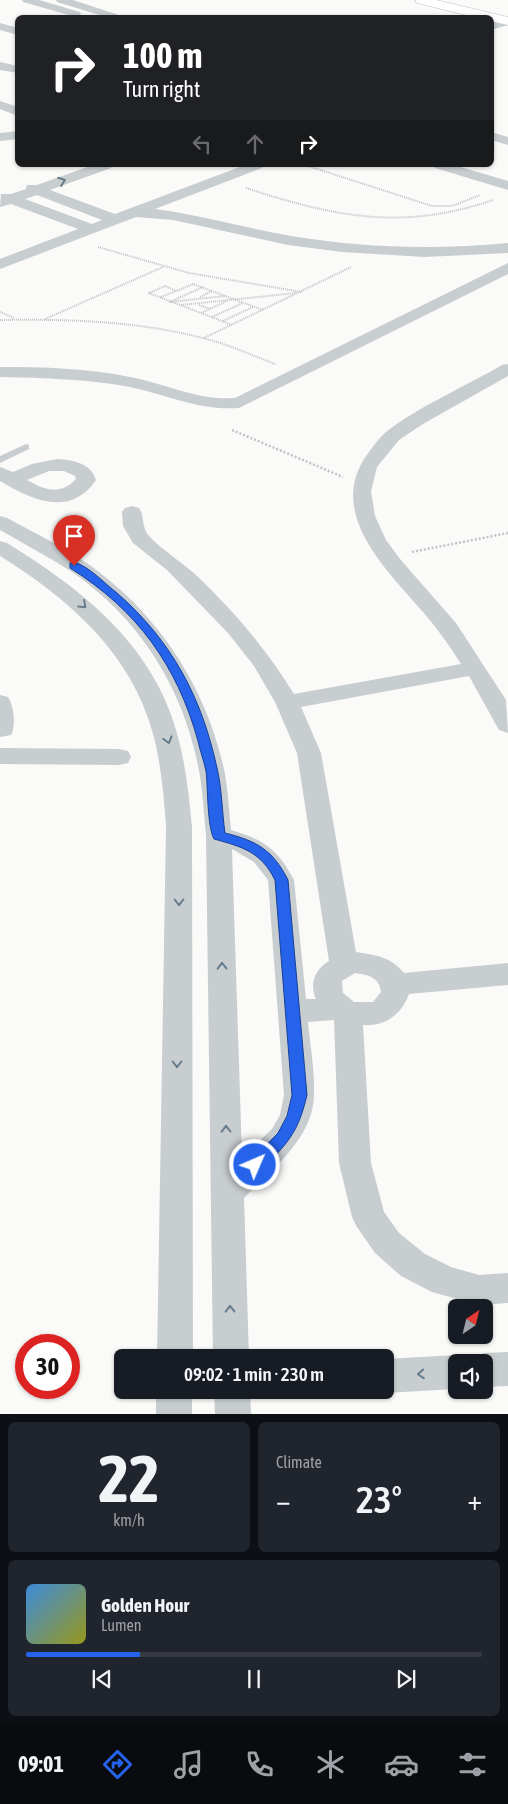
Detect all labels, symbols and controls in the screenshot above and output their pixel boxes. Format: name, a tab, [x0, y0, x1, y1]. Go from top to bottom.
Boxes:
icon: right	[40, 35, 105, 100]
text: 100 m	[123, 35, 202, 75]
text: Turn right	[123, 76, 200, 102]
icon: left	[188, 130, 216, 158]
icon: ahead	[241, 130, 269, 158]
icon: right	[294, 130, 322, 158]
one-way arrow	[58, 177, 66, 187]
pin	[53, 515, 95, 566]
icon: arrive	[60, 522, 88, 550]
one-way arrow	[77, 599, 86, 608]
one-way arrow	[162, 736, 173, 745]
one-way arrow	[173, 898, 184, 906]
one-way arrow	[217, 962, 227, 970]
one-way arrow	[172, 1060, 182, 1068]
one-way arrow	[221, 1125, 231, 1132]
position arrow	[228, 1138, 280, 1190]
north arrow	[448, 1299, 492, 1344]
map controls	[448, 1299, 493, 1399]
one-way arrow	[225, 1305, 235, 1312]
speed limit sign: 30	[15, 1334, 80, 1399]
button: sound	[448, 1354, 493, 1399]
text: 09:02 · 1 min · 230 m	[184, 1363, 324, 1385]
one-way arrow	[416, 1368, 424, 1379]
text: 22	[98, 1441, 160, 1516]
text: Climate	[276, 1453, 322, 1471]
text: 23°	[356, 1478, 402, 1521]
text: −	[276, 1484, 291, 1516]
text: +	[467, 1484, 482, 1516]
text: km/h	[113, 1511, 145, 1529]
text: Golden Hour	[101, 1594, 189, 1616]
text: Lumen	[101, 1616, 141, 1634]
icon: previous	[88, 1665, 116, 1693]
icon: pause	[240, 1665, 268, 1693]
icon: next	[392, 1665, 420, 1693]
icon: directions	[100, 1747, 135, 1782]
icon: music	[171, 1747, 206, 1782]
icon: phone	[242, 1747, 277, 1782]
icon: climate	[313, 1747, 348, 1782]
icon: car	[384, 1747, 419, 1782]
icon: filters	[455, 1747, 490, 1782]
text: 09:01	[18, 1751, 64, 1777]

